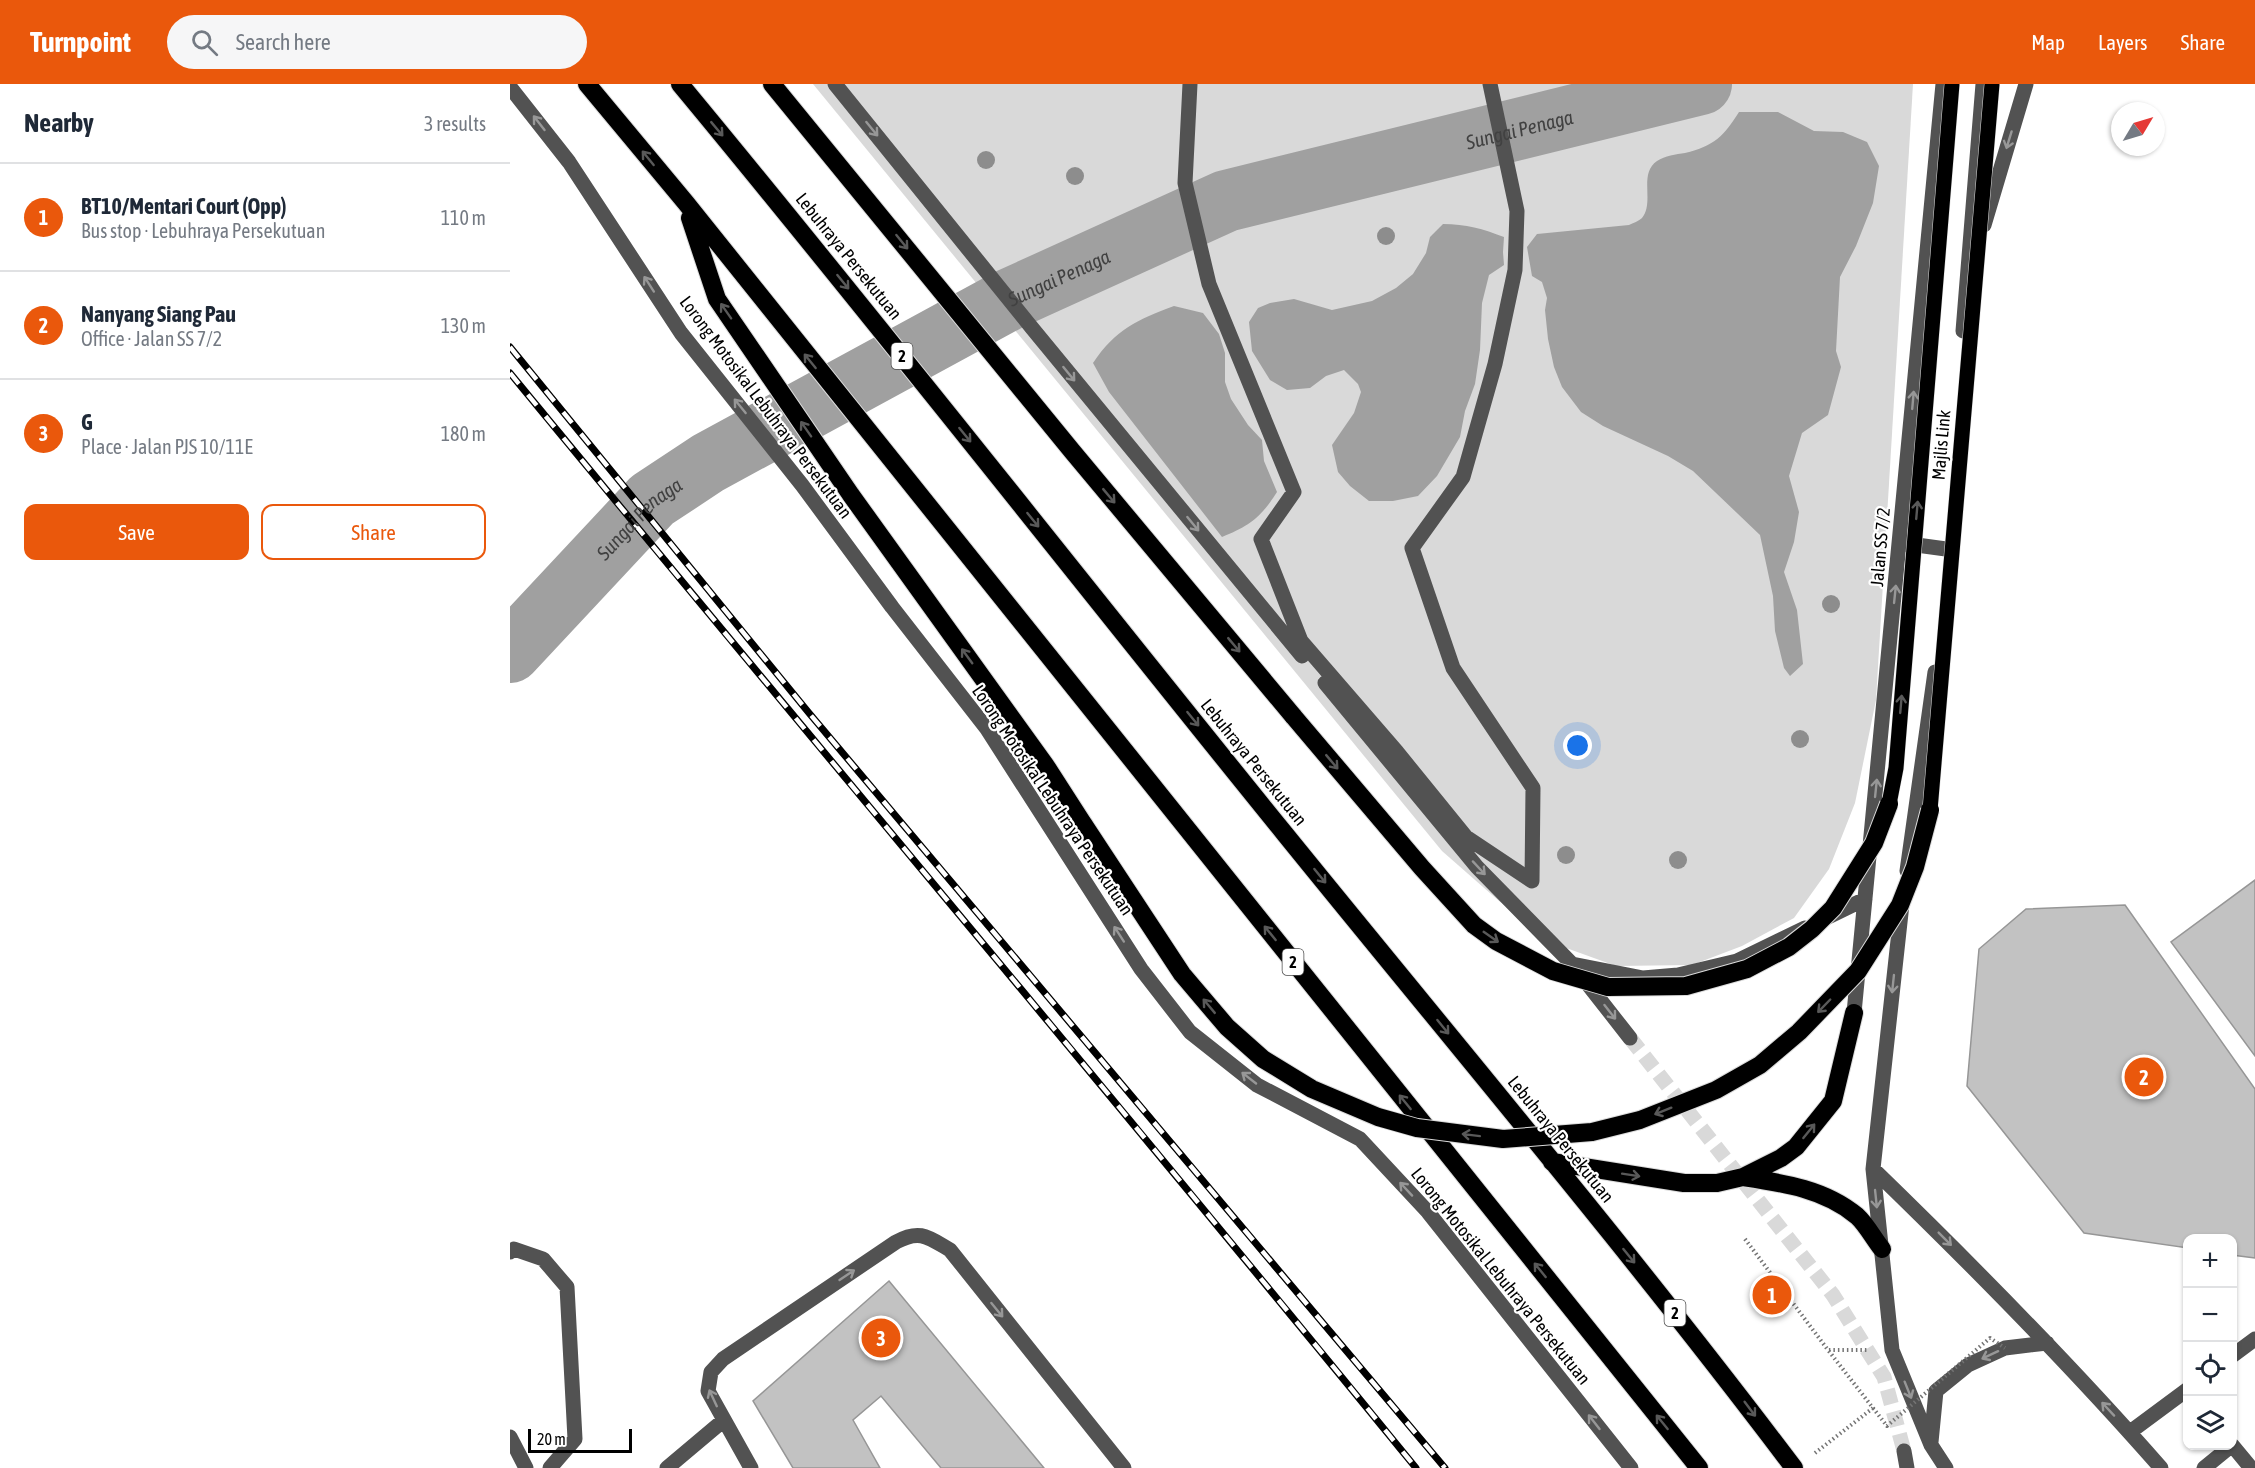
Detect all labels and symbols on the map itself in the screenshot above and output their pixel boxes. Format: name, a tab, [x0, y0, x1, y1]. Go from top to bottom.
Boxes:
north arrow	[2111, 102, 2165, 156]
water label: Sungai Penaga	[1462, 104, 1575, 153]
one-way arrow	[532, 115, 545, 131]
one-way arrow	[710, 121, 724, 136]
one-way arrow	[865, 121, 878, 137]
one-way arrow	[2003, 130, 2014, 149]
one-way arrow	[642, 150, 655, 166]
street label: Lebuhraya Persekutuan	[792, 188, 906, 324]
one-way arrow	[895, 234, 908, 250]
water label: Sungai Penaga	[1003, 244, 1113, 311]
one-way arrow	[837, 274, 850, 290]
one-way arrow	[643, 276, 655, 292]
street label: Lorong Motosikal Lebuhraya Persekutuan	[676, 292, 856, 522]
one-way arrow	[720, 303, 732, 319]
road number: 2	[892, 343, 912, 369]
one-way arrow	[804, 353, 817, 369]
one-way arrow	[1063, 365, 1076, 381]
one-way arrow	[1908, 390, 1919, 410]
one-way arrow	[733, 398, 746, 414]
street label: Majlis Link	[1927, 409, 1955, 481]
one-way arrow	[800, 421, 812, 438]
one-way arrow	[958, 426, 971, 442]
water label: Sungai Penaga	[590, 472, 686, 565]
one-way arrow	[1103, 488, 1116, 504]
one-way arrow	[1912, 501, 1923, 520]
street label: Jalan SS 7/2	[1866, 507, 1894, 587]
one-way arrow	[1027, 512, 1040, 528]
one-way arrow	[1187, 516, 1200, 532]
one-way arrow	[1890, 584, 1901, 604]
one-way arrow	[1228, 637, 1241, 653]
one-way arrow	[961, 649, 973, 665]
street label: Lorong Motosikal Lebuhraya Persekutuan	[968, 681, 1138, 919]
street label: Lebuhraya Persekutuan	[1197, 694, 1311, 830]
one-way arrow	[1896, 695, 1907, 715]
one-way arrow	[1186, 711, 1200, 726]
your location	[1563, 731, 1592, 760]
one-way arrow	[1325, 754, 1339, 769]
one-way arrow	[1871, 778, 1882, 798]
one-way arrow	[1472, 860, 1486, 875]
one-way arrow	[1313, 868, 1326, 884]
one-way arrow	[1263, 926, 1277, 941]
one-way arrow	[1113, 927, 1125, 943]
one-way arrow	[1482, 931, 1499, 943]
road number: 2	[1282, 949, 1304, 975]
one-way arrow	[1887, 974, 1898, 994]
one-way arrow	[1203, 998, 1216, 1014]
one-way arrow	[1817, 999, 1831, 1014]
one-way arrow	[1603, 1004, 1616, 1020]
one-way arrow	[1436, 1019, 1449, 1035]
pin: 2	[2124, 1054, 2164, 1100]
one-way arrow	[1241, 1071, 1257, 1084]
street label: Lebuhraya Persekutuan	[1504, 1071, 1618, 1207]
one-way arrow	[1399, 1094, 1412, 1110]
one-way arrow	[1654, 1106, 1672, 1117]
one-way arrow	[1802, 1123, 1815, 1139]
one-way arrow	[1462, 1129, 1482, 1140]
street label: Lorong Motosikal Lebuhraya Persekutuan	[1407, 1163, 1595, 1389]
one-way arrow	[1620, 1169, 1640, 1180]
one-way arrow	[1399, 1181, 1413, 1196]
one-way arrow	[1871, 1189, 1882, 1209]
one-way arrow	[1938, 1232, 1952, 1247]
one-way arrow	[1622, 1248, 1635, 1264]
one-way arrow	[1534, 1262, 1547, 1278]
one-way arrow	[838, 1269, 855, 1281]
pin: 1	[1752, 1272, 1792, 1318]
road number: 2	[1664, 1300, 1686, 1326]
one-way arrow	[991, 1301, 1004, 1317]
pin: 3	[862, 1316, 901, 1360]
one-way arrow	[1981, 1349, 1999, 1361]
one-way arrow	[1904, 1380, 1915, 1399]
one-way arrow	[706, 1390, 718, 1408]
one-way arrow	[1743, 1401, 1756, 1417]
one-way arrow	[2101, 1401, 2115, 1416]
one-way arrow	[1588, 1414, 1601, 1430]
one-way arrow	[1656, 1415, 1669, 1431]
scale bar	[528, 1426, 632, 1454]

